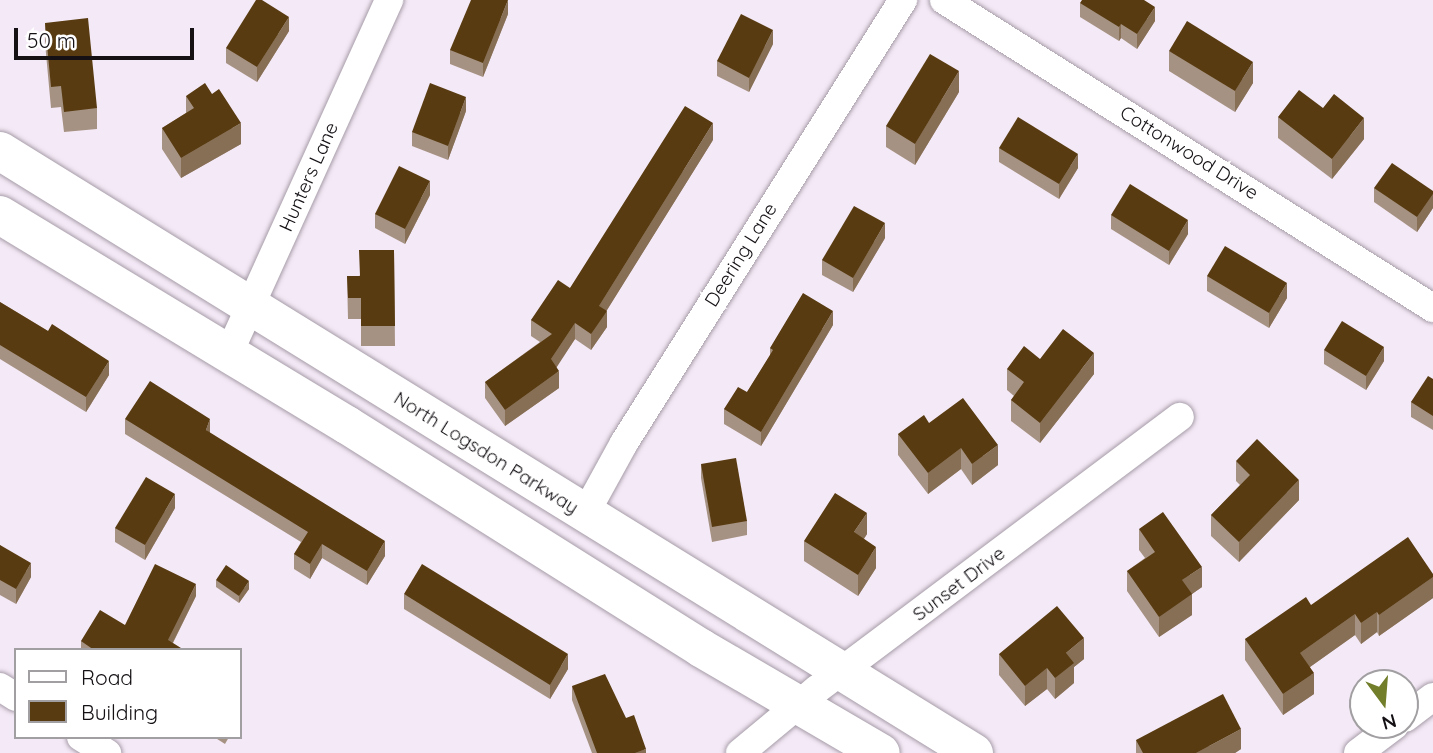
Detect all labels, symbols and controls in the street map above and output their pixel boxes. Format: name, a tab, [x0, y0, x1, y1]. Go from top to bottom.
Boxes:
scale bar	[18, 14, 198, 58]
text: 50 m	[27, 27, 76, 53]
street label: Cottonwood Drive	[1116, 101, 1262, 205]
street label: Hunters Lane	[275, 119, 343, 235]
street label: Deering Lane	[700, 199, 782, 311]
street label: North Logsdon Parkway	[390, 387, 582, 519]
street label: Sunset Drive	[908, 542, 1010, 626]
legend	[14, 648, 242, 739]
text: Road	[81, 664, 133, 690]
north arrow	[1349, 669, 1419, 739]
text: Building	[81, 699, 158, 725]
text: N	[1379, 709, 1399, 736]

